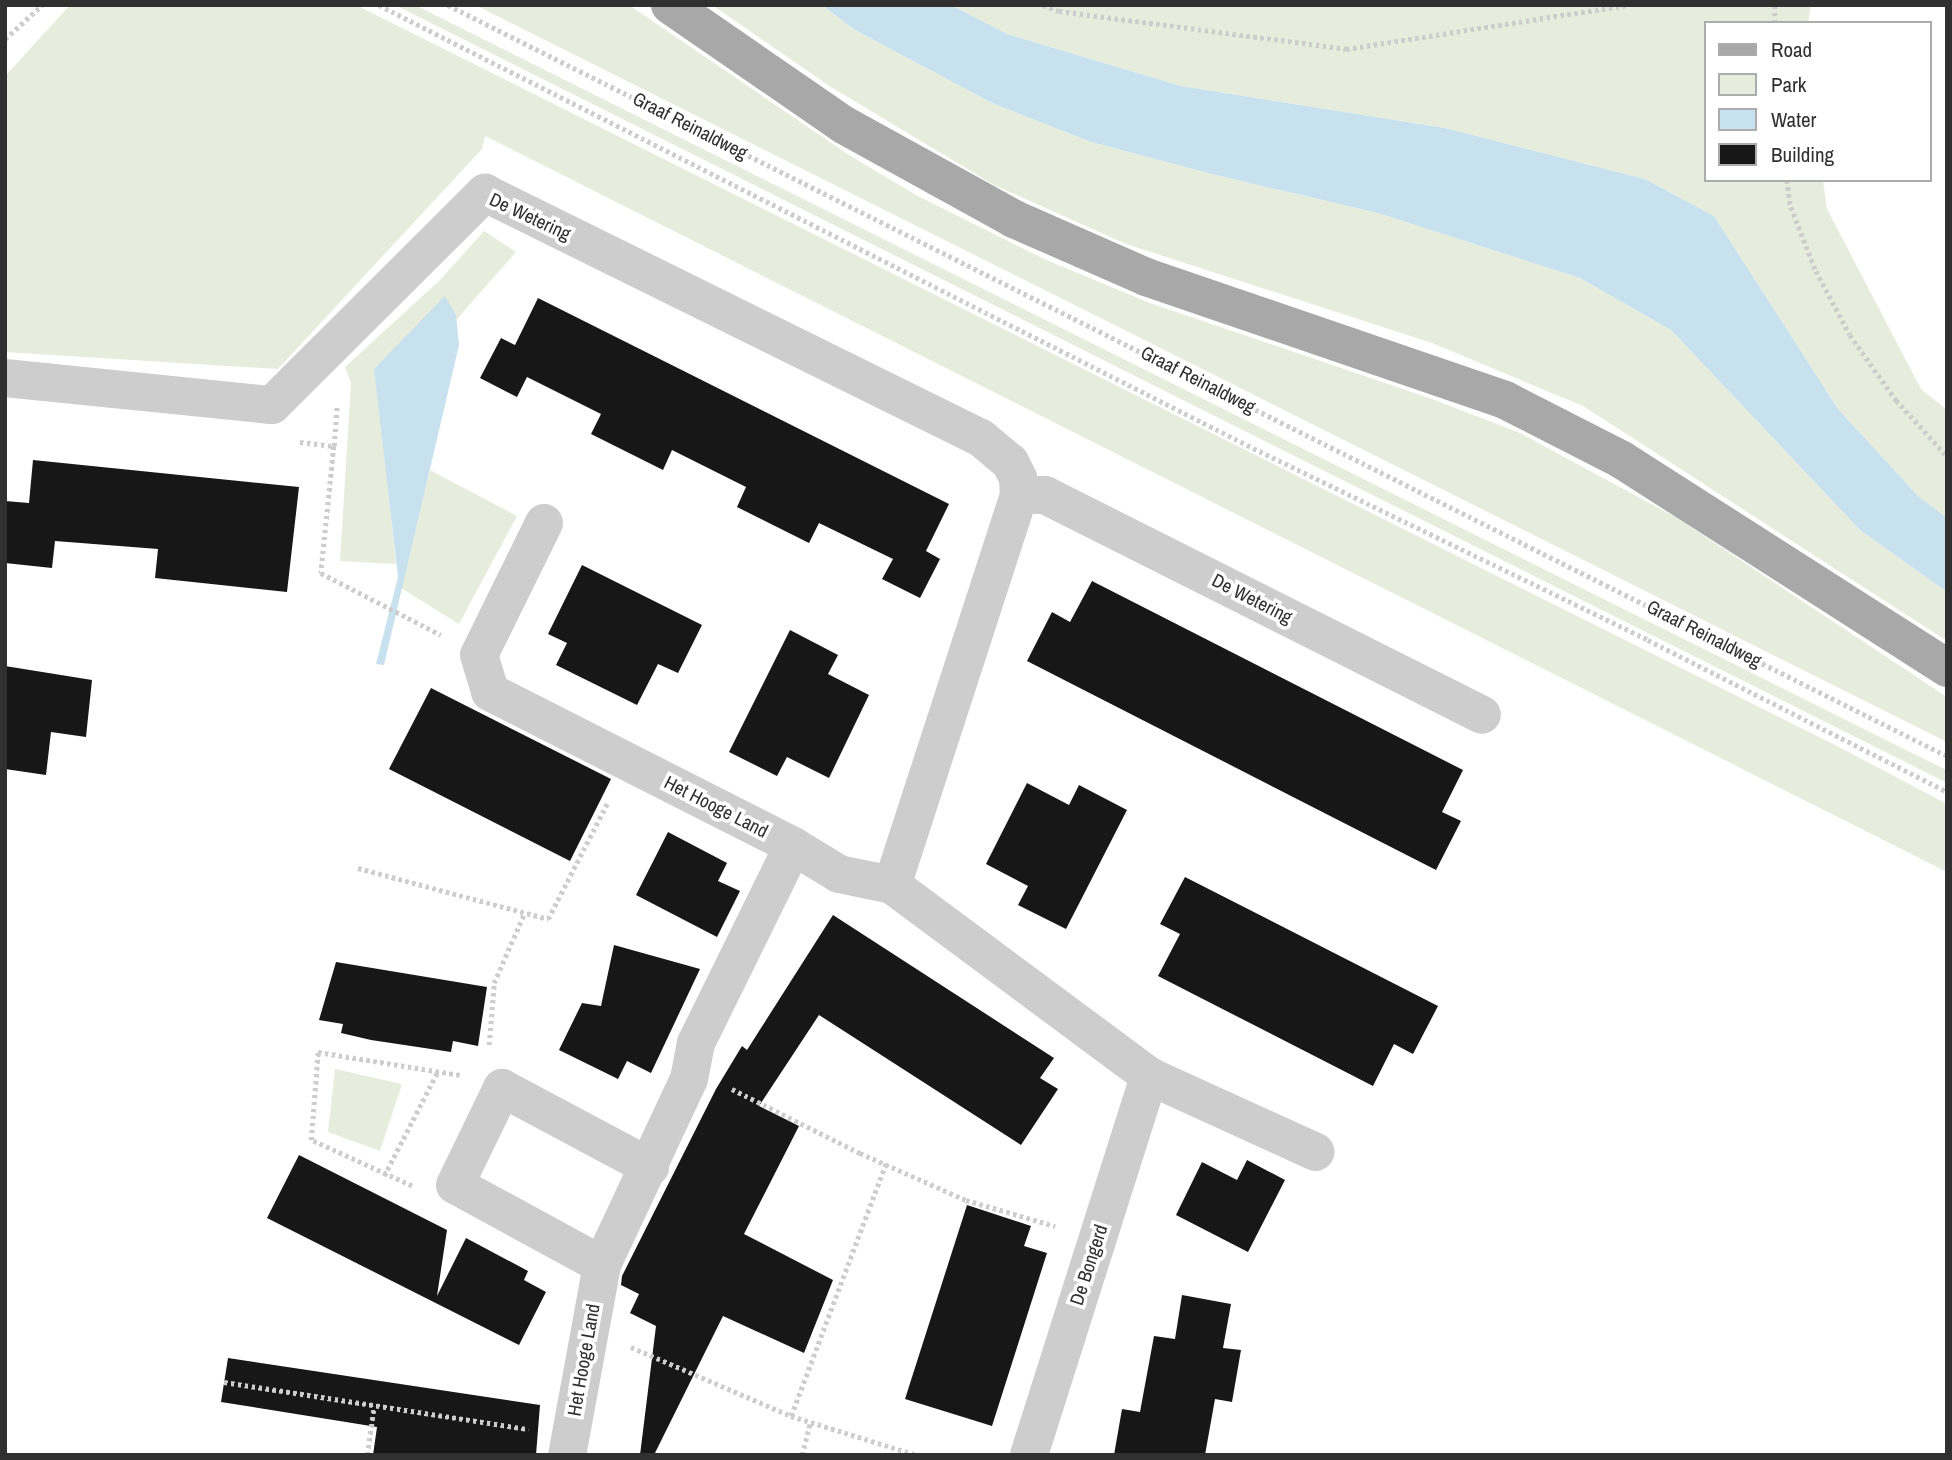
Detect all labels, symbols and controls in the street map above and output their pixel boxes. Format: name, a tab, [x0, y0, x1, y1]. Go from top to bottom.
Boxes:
legend	[1703, 21, 1931, 182]
text: Road	[1771, 35, 1812, 64]
text: Park	[1771, 70, 1806, 99]
street label: Graaf Reinaldweg	[629, 87, 751, 165]
text: Water	[1771, 105, 1816, 134]
text: Building	[1771, 140, 1834, 169]
street label: De Wetering	[486, 188, 574, 246]
street label: Graaf Reinaldweg	[1137, 341, 1259, 419]
street label: De Wetering	[1208, 569, 1296, 629]
street label: Graaf Reinaldweg	[1643, 595, 1765, 673]
street label: Het Hooge Land	[660, 771, 772, 843]
street label: De Bongerd	[1065, 1222, 1113, 1308]
street label: Het Hooge Land	[563, 1302, 605, 1418]

